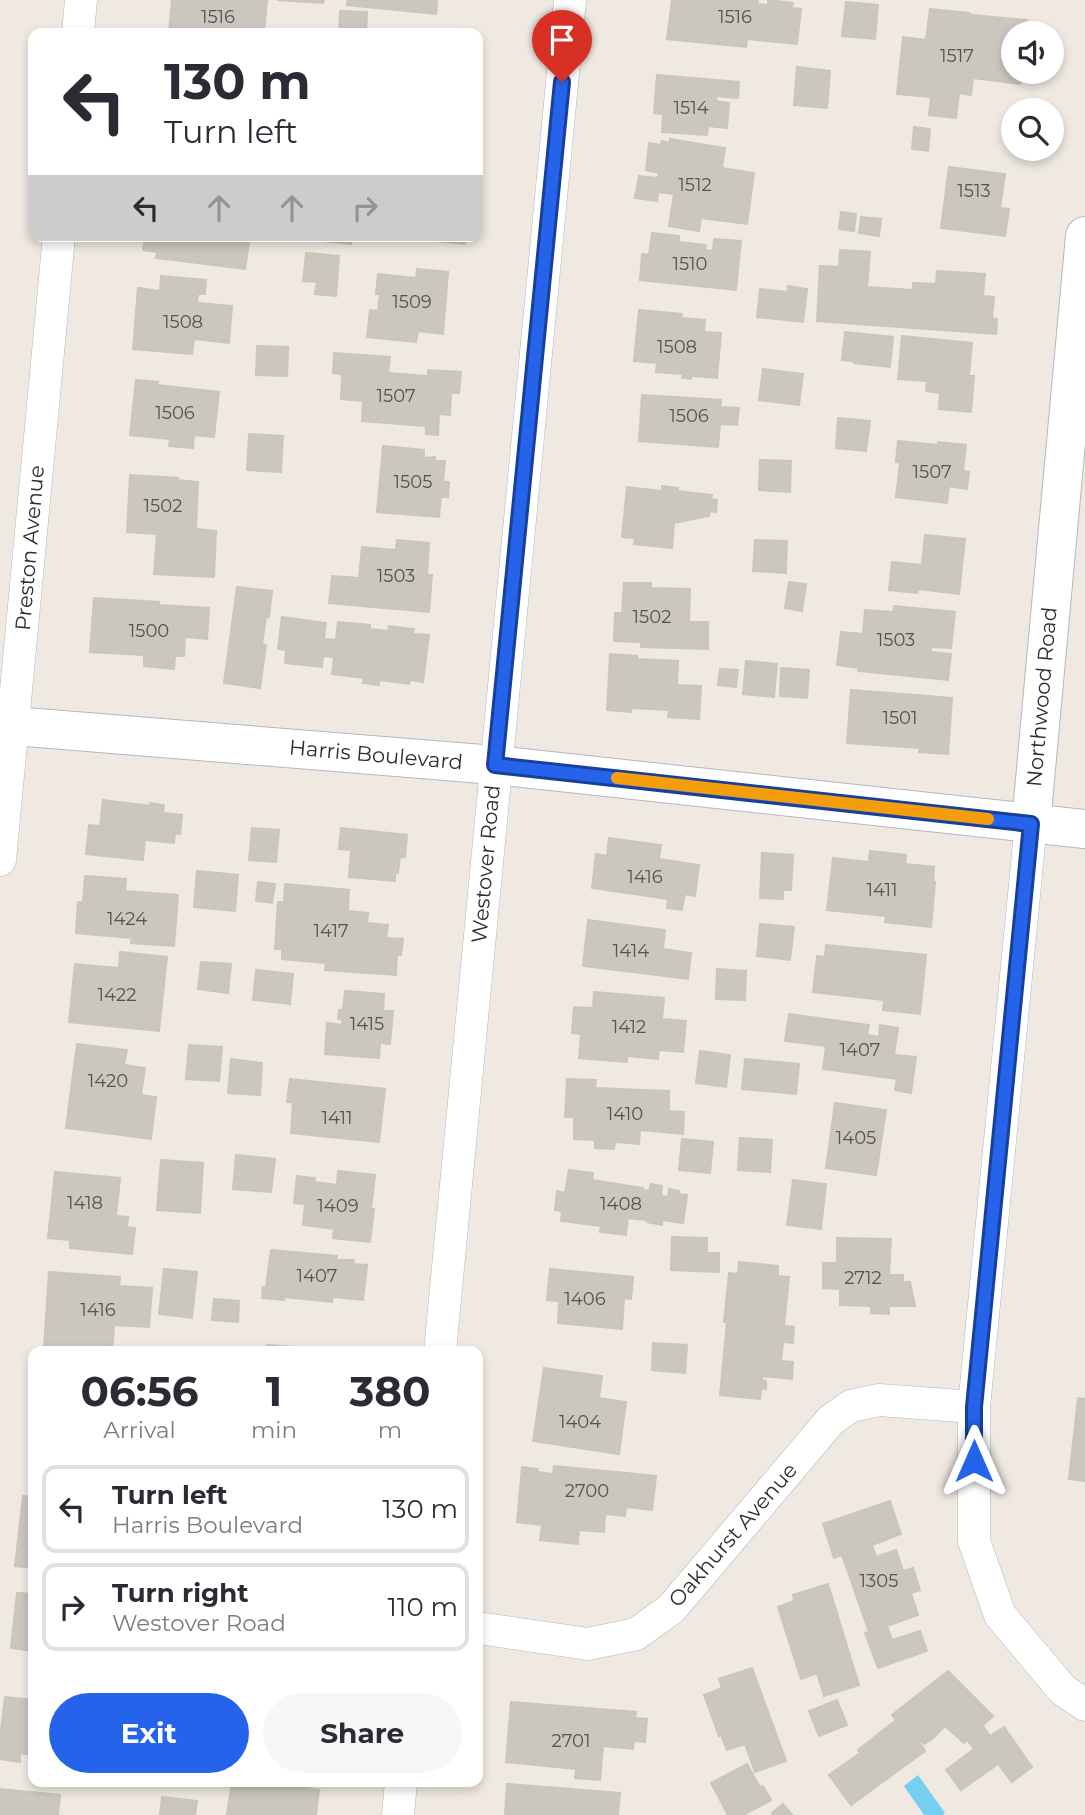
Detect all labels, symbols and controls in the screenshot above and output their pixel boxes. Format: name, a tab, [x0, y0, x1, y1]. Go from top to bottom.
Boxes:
house number: 1516	[201, 6, 235, 28]
house number: 1516	[718, 6, 752, 28]
pin	[532, 10, 592, 82]
icon: arrive	[543, 21, 581, 59]
map controls	[1001, 21, 1064, 161]
button: sound	[1001, 21, 1064, 84]
house number: 1517	[940, 45, 974, 67]
text: 130 m	[164, 52, 311, 111]
icon: left	[49, 56, 140, 147]
house number: 1514	[673, 97, 709, 119]
button: search	[1001, 98, 1064, 161]
text: Turn left	[164, 112, 298, 151]
house number: 1512	[678, 174, 712, 196]
house number: 1513	[957, 180, 991, 202]
icon: left	[127, 189, 165, 227]
icon: ahead	[200, 189, 238, 227]
icon: ahead	[273, 189, 311, 227]
icon: right	[346, 189, 384, 227]
house number: 1510	[672, 253, 708, 275]
house number: 1509	[392, 291, 432, 313]
house number: 1508	[163, 311, 203, 333]
house number: 1508	[657, 336, 697, 358]
house number: 1507	[376, 385, 416, 407]
house number: 1506	[155, 402, 195, 424]
house number: 1506	[669, 405, 709, 427]
house number: 1507	[912, 461, 952, 483]
street label: Preston Avenue	[10, 464, 49, 632]
house number: 1505	[394, 471, 432, 493]
house number: 1502	[144, 495, 182, 517]
house number: 1503	[377, 565, 415, 587]
house number: 1502	[633, 606, 671, 628]
street label: Northwood Road	[1021, 606, 1062, 788]
house number: 1500	[129, 620, 169, 642]
house number: 1503	[877, 629, 915, 651]
house number: 1501	[882, 707, 918, 729]
street label: Harris Boulevard	[288, 734, 464, 775]
street label: Westover Road	[466, 784, 505, 944]
house number: 1416	[627, 866, 663, 888]
house number: 1411	[867, 879, 897, 901]
house number: 1424	[107, 908, 147, 930]
house number: 1417	[313, 920, 349, 942]
house number: 1414	[613, 940, 649, 962]
house number: 1422	[98, 984, 136, 1006]
house number: 1415	[350, 1013, 384, 1035]
house number: 1412	[612, 1016, 646, 1038]
house number: 1407	[840, 1039, 880, 1061]
house number: 1420	[88, 1070, 128, 1092]
house number: 1410	[607, 1103, 643, 1125]
house number: 1411	[322, 1107, 352, 1129]
house number: 1405	[836, 1127, 876, 1149]
house number: 1418	[67, 1192, 103, 1214]
house number: 1408	[600, 1193, 642, 1215]
house number: 1409	[317, 1195, 359, 1217]
house number: 1407	[297, 1265, 337, 1287]
house number: 2712	[844, 1267, 882, 1289]
house number: 1406	[564, 1288, 606, 1310]
house number: 1416	[80, 1299, 116, 1321]
text: 06:56	[80, 1365, 198, 1417]
text: 1	[266, 1365, 282, 1417]
text: 380	[349, 1365, 431, 1417]
house number: 1404	[559, 1411, 601, 1433]
text: Arrival	[103, 1416, 176, 1444]
text: min	[251, 1416, 297, 1444]
text: m	[378, 1416, 402, 1444]
position arrow	[937, 1424, 1011, 1498]
street label: Oakhurst Avenue	[663, 1457, 802, 1612]
text: Turn left	[112, 1479, 228, 1511]
house number: 2700	[565, 1480, 609, 1502]
icon: left	[53, 1490, 91, 1528]
text: 130 m	[382, 1493, 458, 1525]
text: Harris Boulevard	[112, 1511, 303, 1539]
house number: 1305	[860, 1570, 898, 1592]
text: Turn right	[112, 1577, 248, 1609]
icon: right	[53, 1588, 91, 1626]
text: 110 m	[388, 1591, 458, 1623]
text: Westover Road	[112, 1609, 286, 1637]
button: Exit	[49, 1693, 249, 1773]
button: Share	[263, 1693, 462, 1773]
house number: 2701	[552, 1730, 590, 1752]

